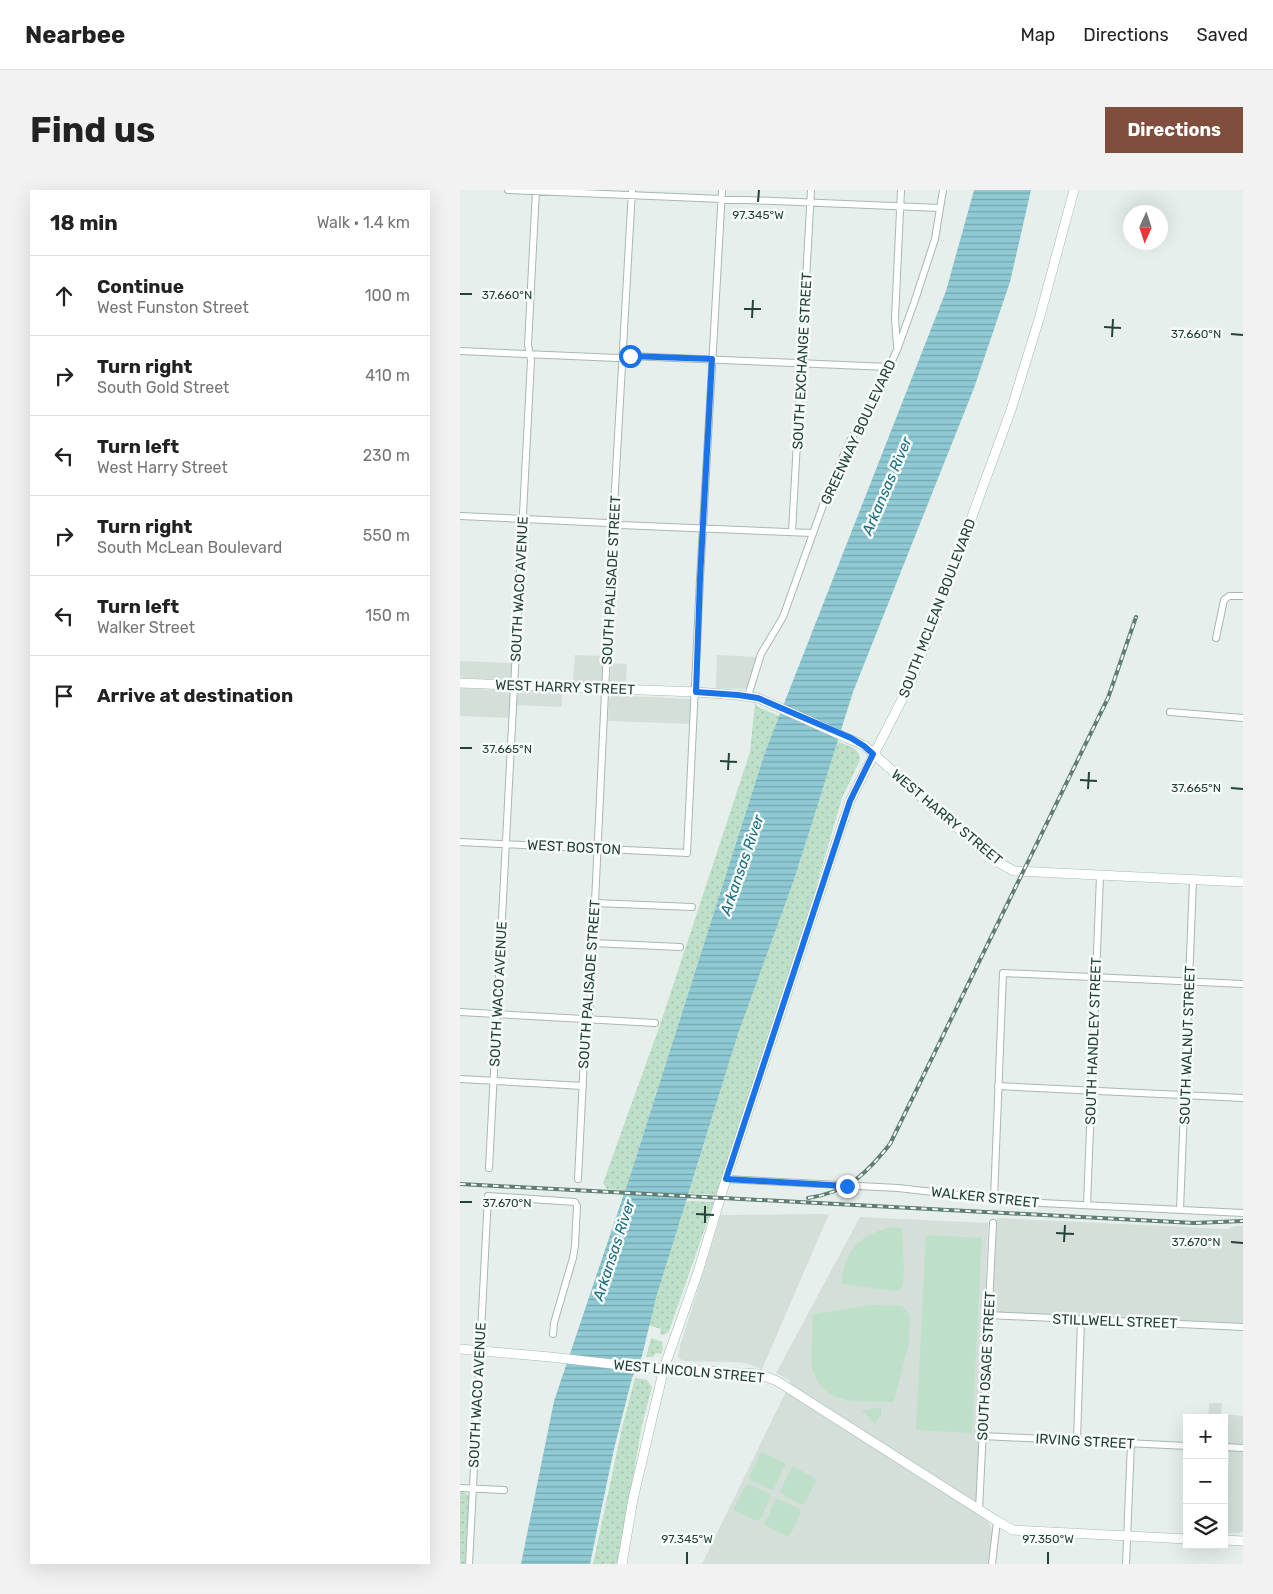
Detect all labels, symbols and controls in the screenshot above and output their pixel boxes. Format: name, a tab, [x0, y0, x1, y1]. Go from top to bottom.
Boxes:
text: Nearbee	[25, 21, 125, 49]
text: Map	[1020, 24, 1055, 46]
text: Directions	[1083, 24, 1169, 46]
text: Saved	[1197, 24, 1248, 46]
button: Directions	[1105, 107, 1243, 153]
text: Find us	[30, 109, 155, 151]
north arrow	[1123, 205, 1168, 250]
text: 97.345°W	[732, 208, 784, 222]
text: 18 min	[50, 210, 118, 235]
text: Walk · 1.4 km	[317, 213, 410, 232]
street label: SOUTH EXCHANGE STREET	[789, 272, 816, 450]
text: Continue	[97, 275, 184, 298]
icon: ahead	[50, 282, 78, 310]
text: 100 m	[365, 286, 410, 305]
text: 37.660°N	[482, 288, 532, 302]
text: West Funston Street	[97, 298, 249, 317]
text: 37.660°N	[1171, 327, 1221, 341]
route start	[619, 345, 642, 368]
text: Turn right	[97, 355, 192, 378]
street label: GREENWAY BOULEVARD	[817, 357, 900, 508]
icon: right	[50, 362, 78, 390]
text: 410 m	[365, 366, 410, 385]
text: South Gold Street	[97, 378, 229, 397]
water label: Arkansas River	[858, 433, 916, 539]
text: Turn left	[97, 435, 179, 458]
icon: left	[50, 442, 78, 470]
text: 230 m	[363, 446, 410, 465]
text: West Harry Street	[97, 458, 228, 477]
street label: SOUTH PALISADE STREET	[599, 495, 624, 665]
text: Turn right	[97, 515, 192, 538]
street label: SOUTH WACO AVENUE	[507, 516, 532, 662]
street label: SOUTH MCLEAN BOULEVARD	[895, 516, 980, 700]
icon: right	[50, 522, 78, 550]
text: 550 m	[363, 526, 410, 545]
text: South McLean Boulevard	[97, 538, 282, 557]
text: Turn left	[97, 595, 179, 618]
icon: left	[50, 602, 78, 630]
text: 150 m	[365, 606, 410, 625]
text: Walker Street	[97, 618, 195, 637]
street label: WEST HARRY STREET	[495, 677, 635, 698]
icon: arrive	[50, 682, 78, 710]
text: Arrive at destination	[97, 684, 293, 707]
text: 37.665°N	[482, 742, 532, 756]
street label: WEST HARRY STREET	[888, 766, 1006, 869]
text: 37.665°N	[1171, 781, 1221, 795]
water label: Arkansas River	[716, 811, 768, 918]
street label: WEST BOSTON	[527, 837, 621, 858]
street label: SOUTH PALISADE STREET	[575, 899, 604, 1069]
street label: SOUTH WACO AVENUE	[486, 921, 511, 1067]
street label: SOUTH HANDLEY STREET	[1082, 957, 1105, 1125]
street label: SOUTH WALNUT STREET	[1176, 965, 1199, 1125]
route end	[836, 1175, 859, 1198]
street label: WALKER STREET	[930, 1183, 1040, 1212]
text: 37.670°N	[482, 1196, 532, 1210]
water label: Arkansas River	[589, 1196, 639, 1304]
text: 37.670°N	[1171, 1235, 1221, 1249]
street label: SOUTH OSAGE STREET	[974, 1291, 999, 1441]
street label: STILLWELL STREET	[1052, 1311, 1178, 1332]
street label: SOUTH WACO AVENUE	[465, 1322, 490, 1468]
street label: WEST LINCOLN STREET	[613, 1356, 765, 1387]
map controls	[1183, 1414, 1228, 1549]
button: +	[1183, 1414, 1228, 1459]
street label: IRVING STREET	[1035, 1430, 1135, 1453]
button: −	[1183, 1459, 1228, 1504]
button: layers	[1183, 1504, 1228, 1549]
text: 97.345°W	[661, 1532, 713, 1546]
text: 97.350°W	[1022, 1532, 1074, 1546]

